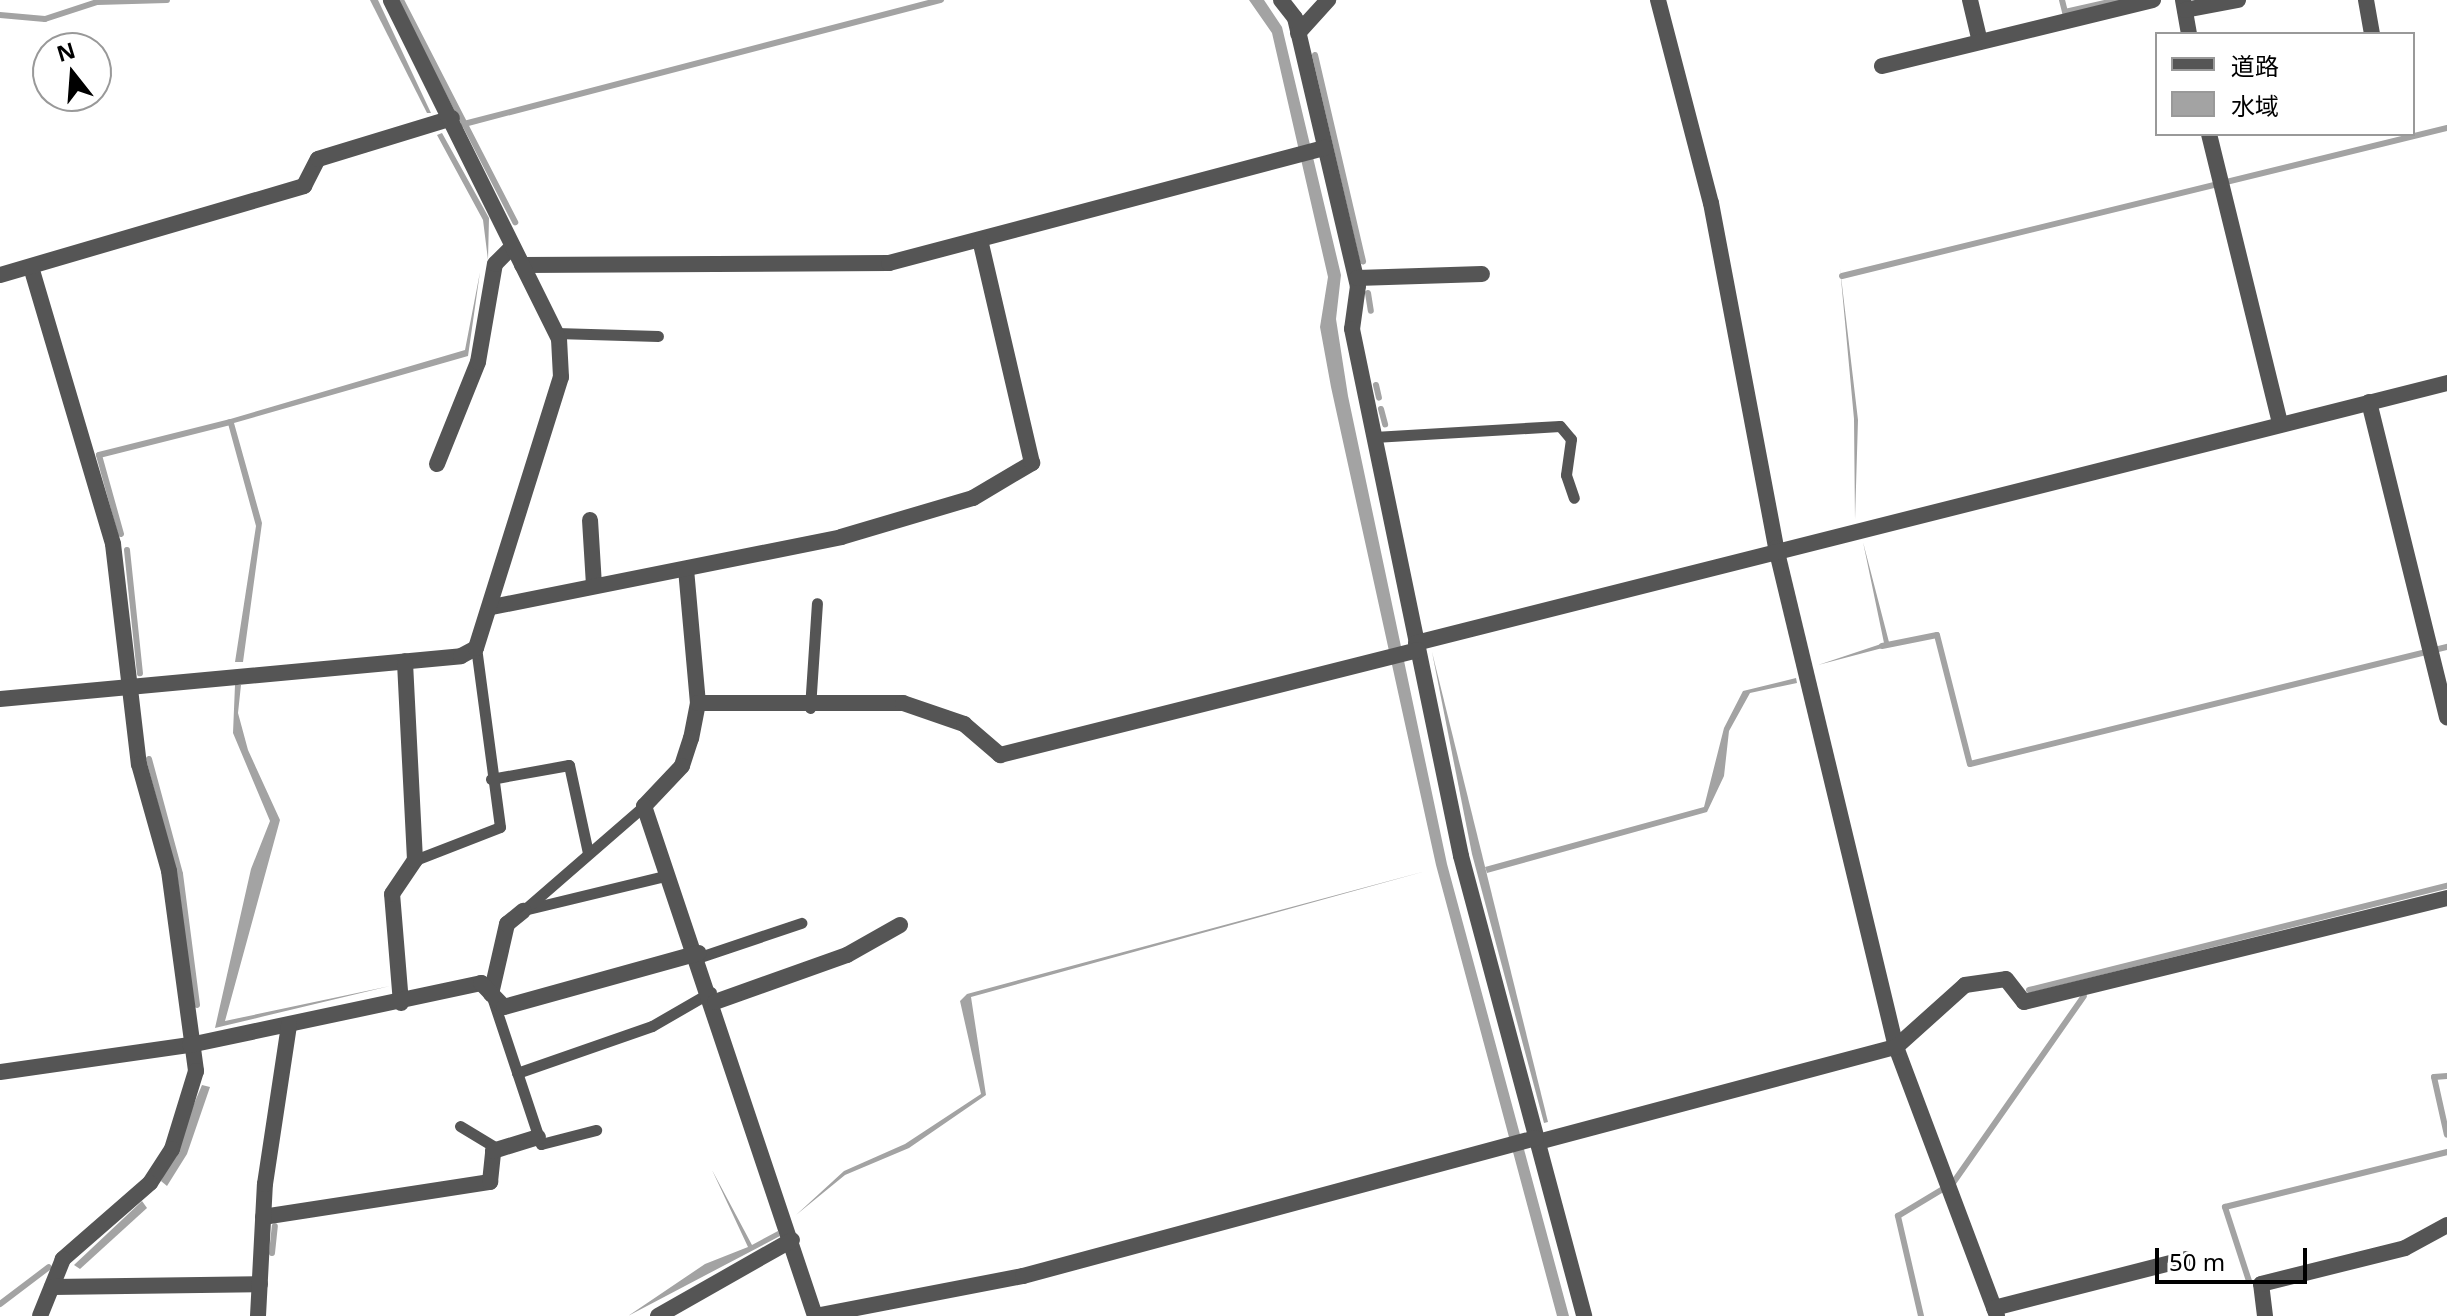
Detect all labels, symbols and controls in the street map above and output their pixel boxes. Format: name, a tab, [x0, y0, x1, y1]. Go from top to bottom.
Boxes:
north arrow	[32, 32, 112, 112]
legend	[2155, 32, 2415, 136]
text: N	[53, 34, 79, 68]
text: 道路	[2231, 49, 2279, 82]
text: 水域	[2231, 89, 2279, 122]
scale bar	[2159, 1232, 2311, 1282]
text: 50 m	[2169, 1245, 2225, 1278]

